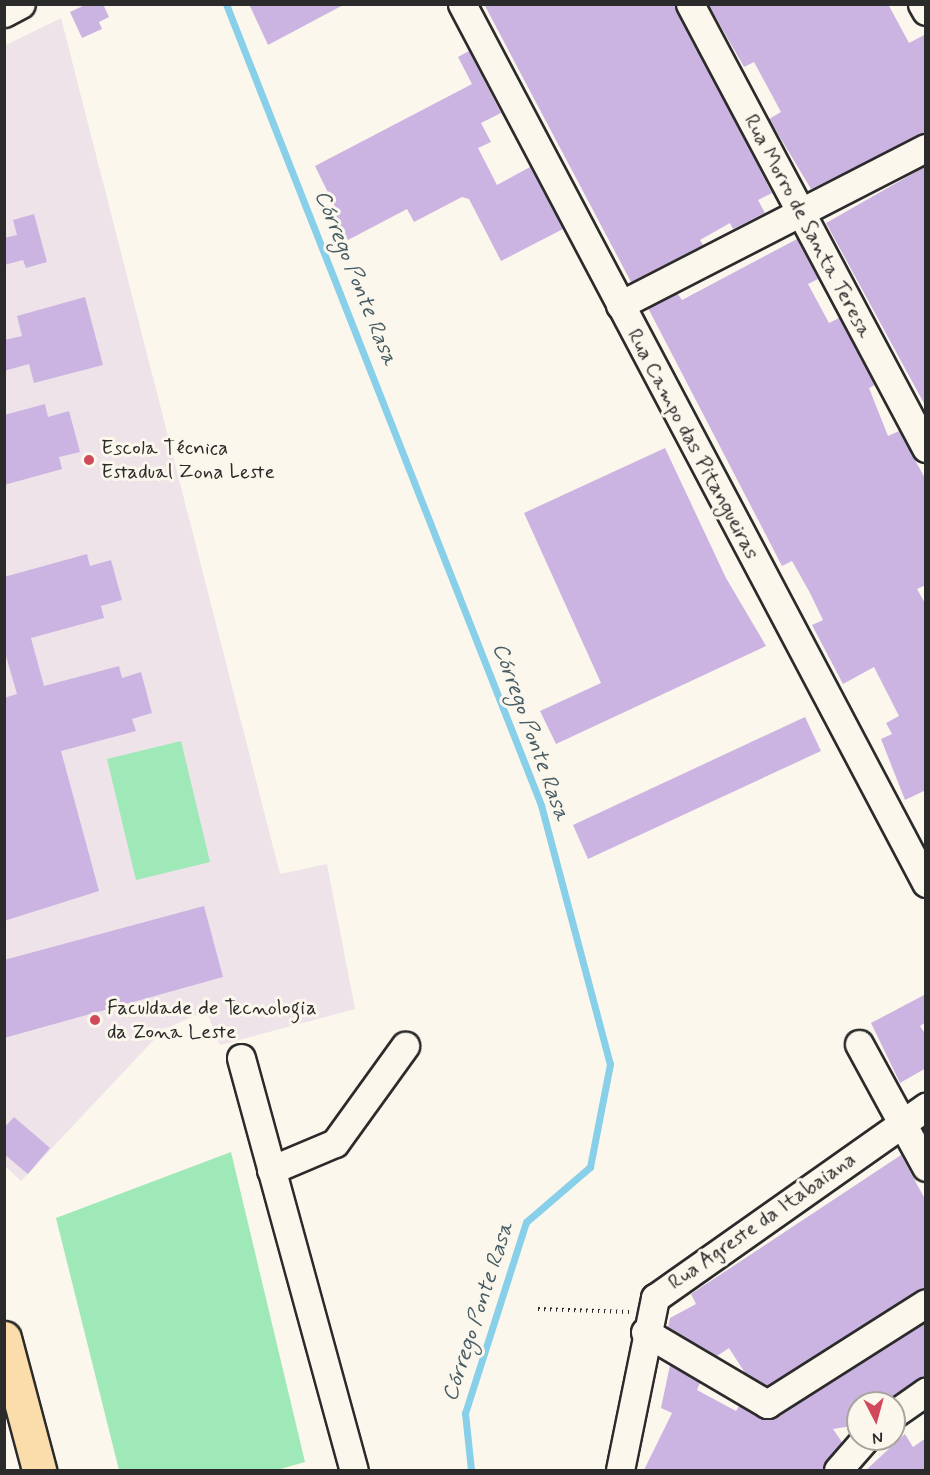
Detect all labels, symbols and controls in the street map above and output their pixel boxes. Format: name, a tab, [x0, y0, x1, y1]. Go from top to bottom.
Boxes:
street label: Rua Morro de Santa Teresa	[741, 115, 875, 337]
water label: Córrego Ponte Rasa	[309, 189, 401, 367]
street label: Rua Campo das Pitangueiras	[622, 325, 764, 563]
place label: Escola Técnica Estadual Zona Leste	[101, 435, 279, 485]
marker: Escola Técnica Estadual Zona Leste	[82, 453, 96, 467]
water label: Córrego Ponte Rasa	[486, 642, 574, 822]
place label: Faculdade de Tecnologia da Zona Leste	[107, 995, 315, 1045]
marker: Faculdade de Tecnologia da Zona Leste	[88, 1013, 102, 1027]
street label: Rua Agreste da Itabaiana	[660, 1145, 864, 1297]
water label: Córrego Ponte Rasa	[438, 1221, 520, 1403]
north arrow	[846, 1391, 906, 1451]
text: N	[871, 1426, 884, 1448]

